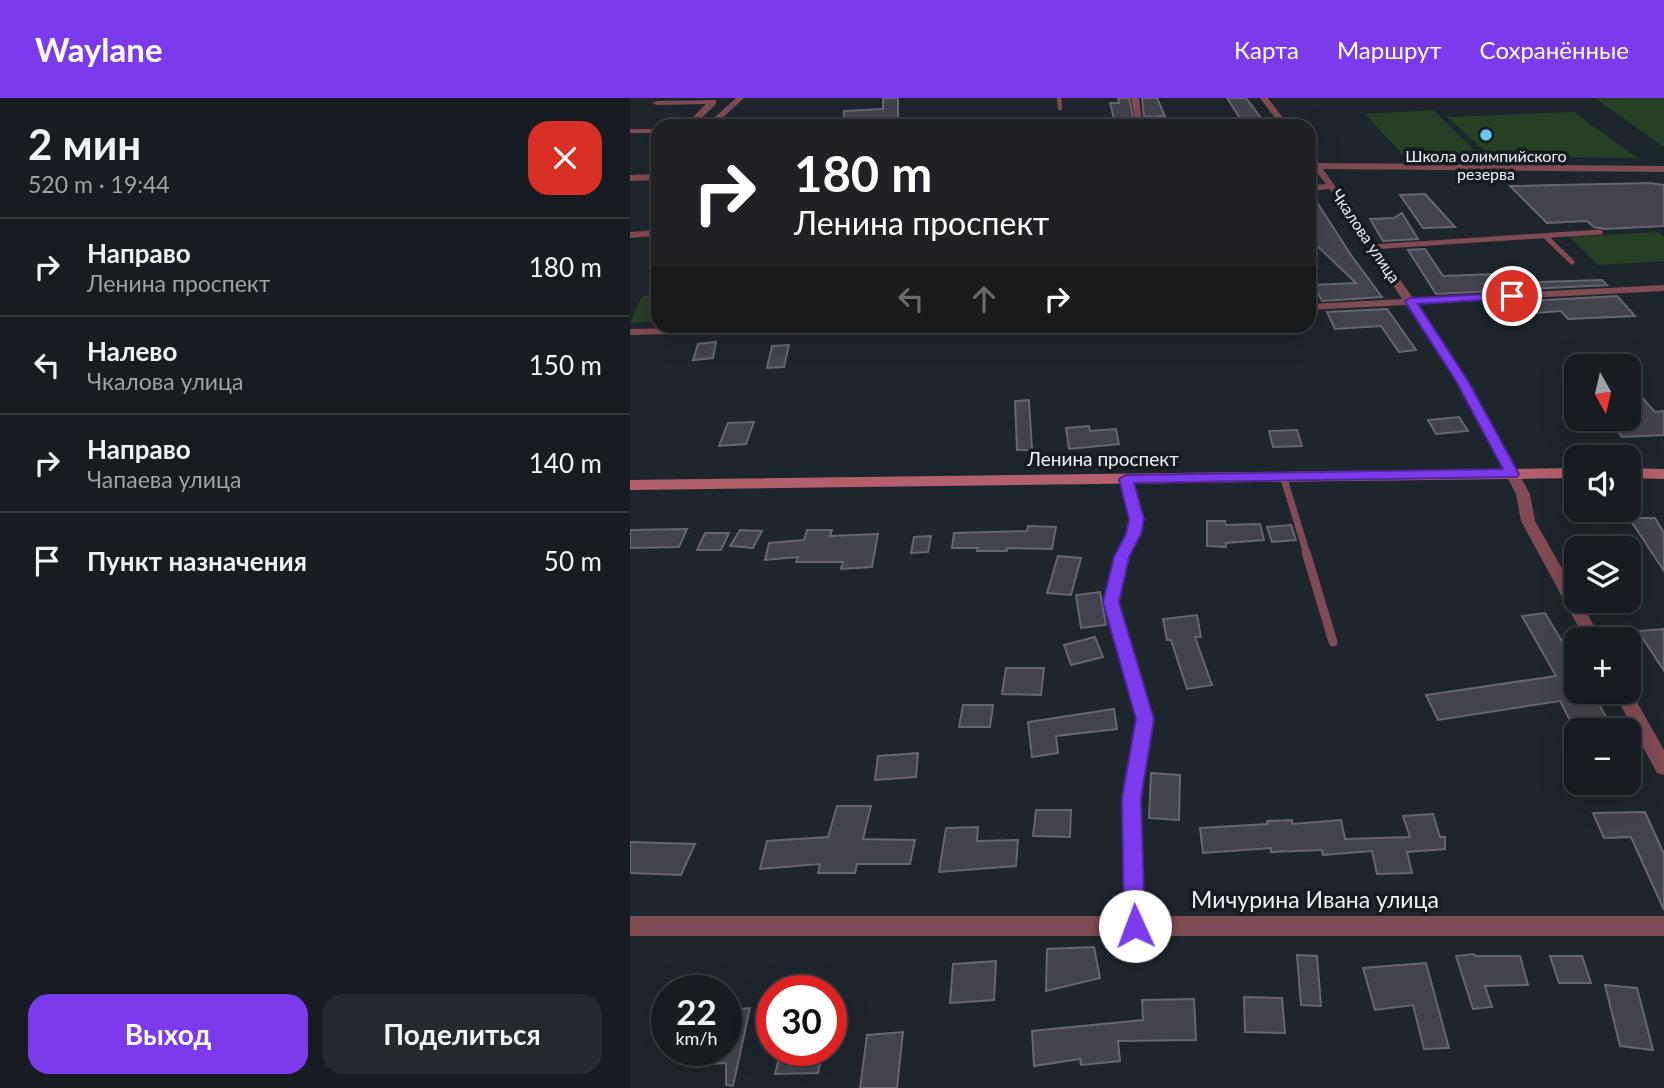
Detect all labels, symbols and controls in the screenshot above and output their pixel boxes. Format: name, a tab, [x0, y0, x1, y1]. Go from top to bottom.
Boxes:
text: Waylane	[35, 29, 163, 69]
text: Карта	[1234, 35, 1299, 64]
text: Маршрут	[1337, 35, 1442, 64]
text: Сохранённые	[1480, 35, 1629, 64]
text: 2 мин	[28, 119, 141, 169]
button: close	[528, 121, 602, 195]
marker: Школа олимпийского резерва	[1478, 127, 1494, 143]
text: 180 m	[794, 144, 932, 202]
place label: Школа олимпийского резерва	[1405, 146, 1567, 183]
icon: right	[679, 147, 770, 238]
text: 520 m · 19:44	[28, 170, 170, 198]
street label: Чкалова улица	[1328, 185, 1405, 286]
text: Ленина проспект	[794, 203, 1049, 242]
text: Направо	[87, 237, 191, 269]
icon: right	[28, 248, 66, 286]
text: 180 m	[529, 251, 602, 283]
pin	[1482, 266, 1542, 326]
text: Ленина проспект	[87, 269, 270, 297]
icon: arrive	[1493, 277, 1531, 315]
icon: left	[892, 280, 930, 318]
icon: ahead	[965, 280, 1003, 318]
icon: right	[1038, 280, 1076, 318]
text: Налево	[87, 335, 177, 367]
icon: left	[28, 346, 66, 384]
text: 150 m	[529, 349, 602, 381]
north arrow	[1564, 354, 1642, 430]
map controls	[1564, 354, 1641, 795]
text: Чкалова улица	[87, 367, 243, 395]
text: Направо	[87, 433, 191, 465]
icon: right	[28, 444, 66, 482]
button: sound	[1564, 445, 1641, 522]
text: 140 m	[529, 447, 602, 479]
street label: Ленина проспект	[1026, 447, 1179, 470]
text: Чапаева улица	[87, 465, 241, 493]
button: layers	[1564, 536, 1641, 613]
icon: arrive	[28, 542, 66, 580]
text: Пункт назначения	[87, 545, 307, 577]
text: 50 m	[544, 545, 602, 577]
button: +	[1564, 627, 1641, 704]
button: −	[1564, 718, 1641, 795]
street label: Мичурина Ивана улица	[1191, 885, 1439, 913]
position arrow	[1098, 889, 1172, 963]
speed limit sign: 30	[756, 975, 847, 1066]
text: 22	[676, 990, 717, 1032]
button: Выход	[28, 994, 308, 1074]
button: Поделиться	[322, 994, 602, 1074]
text: km/h	[675, 1027, 718, 1049]

